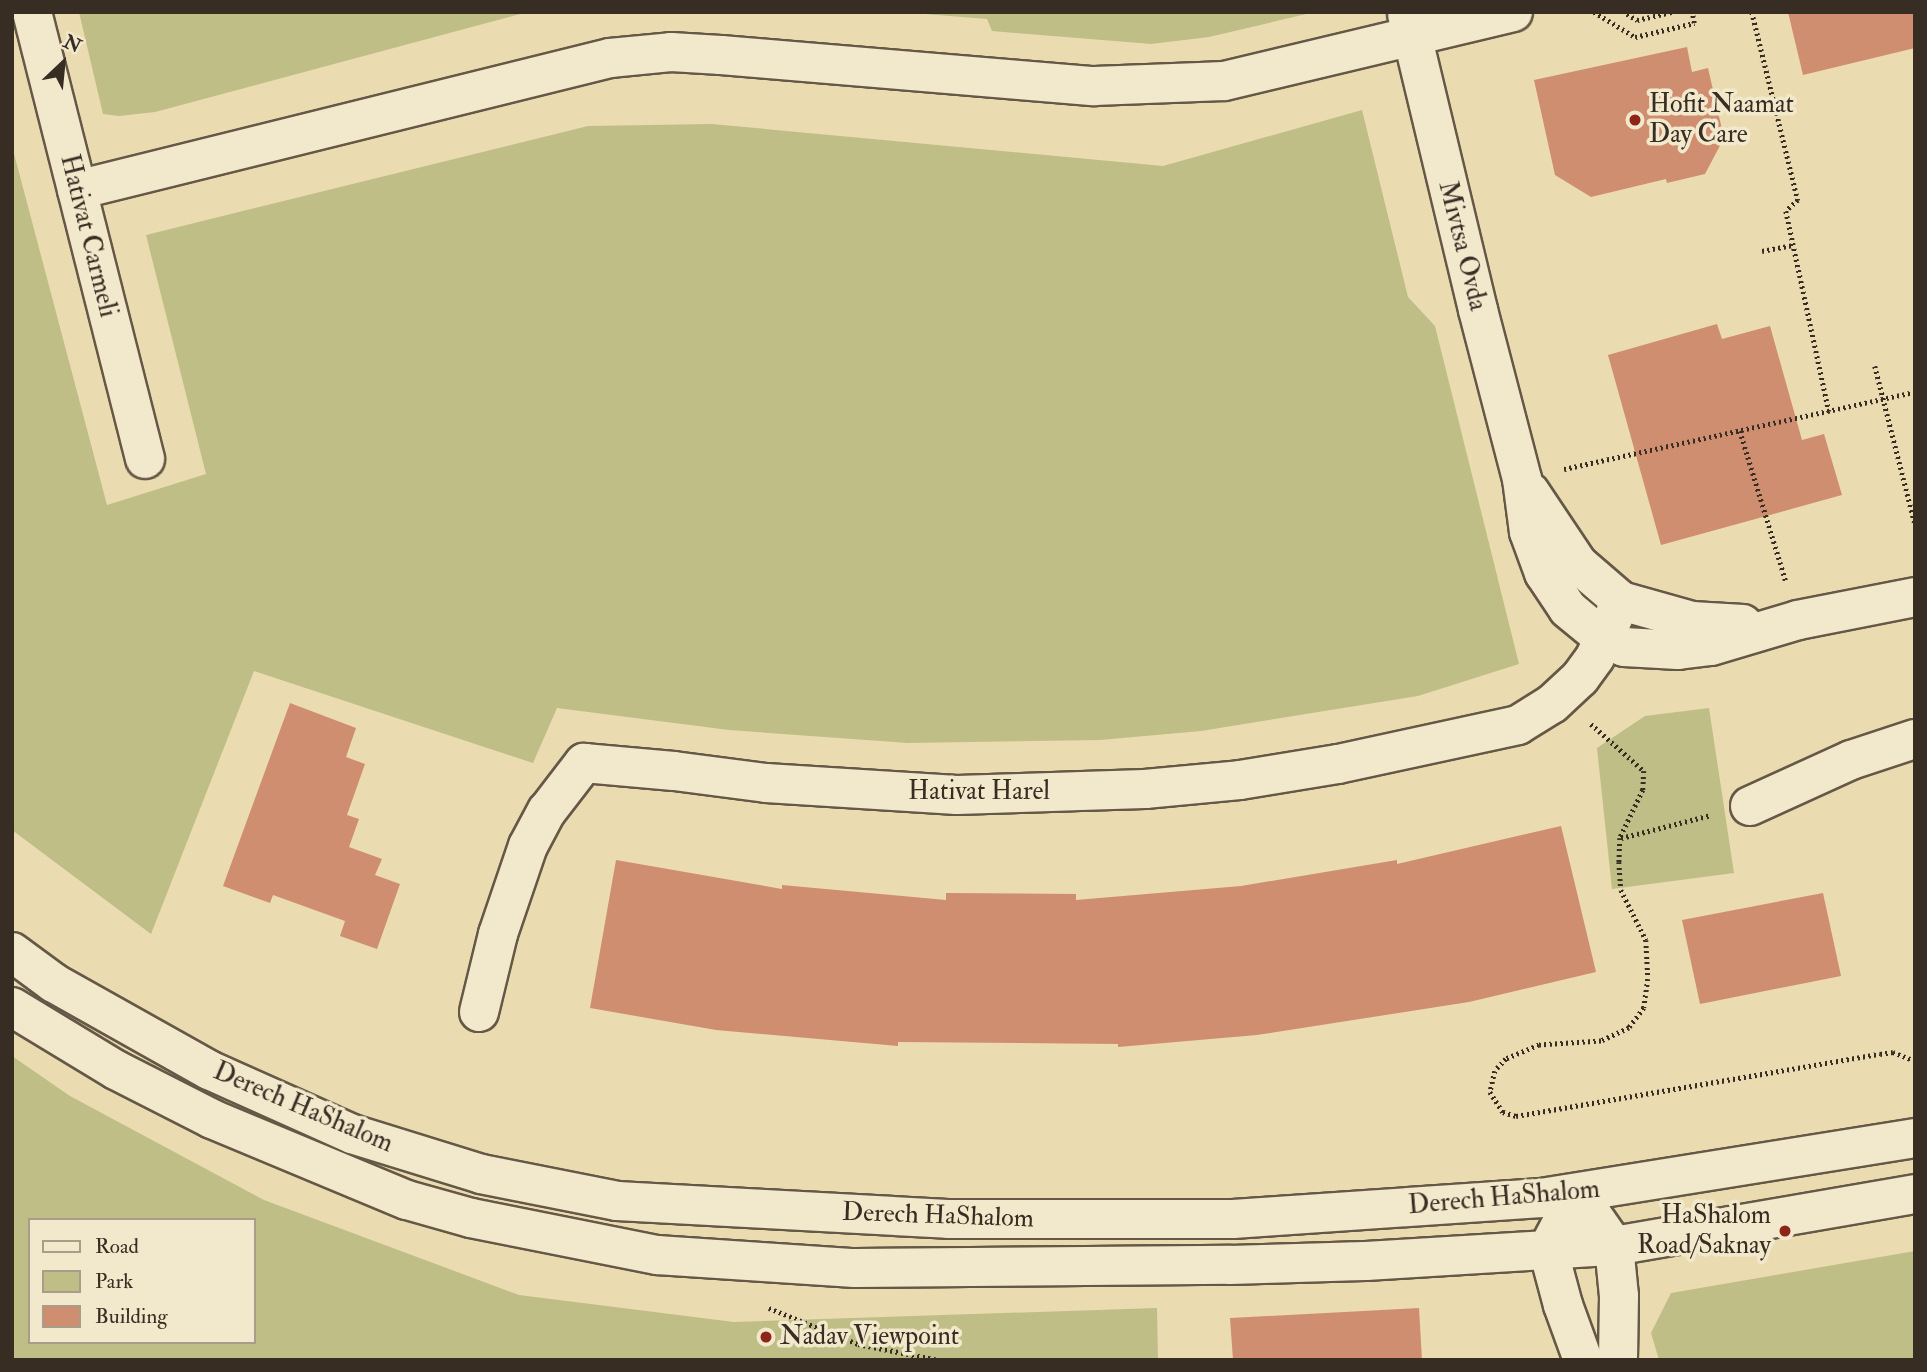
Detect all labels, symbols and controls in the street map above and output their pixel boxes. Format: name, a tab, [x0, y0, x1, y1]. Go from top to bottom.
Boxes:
north arrow	[28, 28, 98, 98]
text: N	[59, 30, 85, 59]
place label: Hofit Naamat Day Care	[1649, 89, 1794, 150]
marker: Hofit Naamat Day Care	[1627, 112, 1643, 128]
street label: Hativat Carmeli	[53, 151, 123, 321]
street label: Mivtsa Ovda	[1431, 178, 1493, 314]
street label: Hativat Harel	[908, 776, 1050, 808]
street label: Derech HaShalom	[208, 1056, 398, 1160]
street label: Derech HaShalom	[1407, 1174, 1601, 1222]
street label: Derech HaShalom	[841, 1197, 1035, 1235]
place label: HaShalom Road/Saknay	[1637, 1200, 1771, 1262]
legend	[28, 1218, 256, 1344]
marker: HaShalom Road/Saknay	[1777, 1223, 1793, 1239]
text: Road	[95, 1233, 139, 1260]
text: Park	[95, 1268, 133, 1295]
text: Building	[95, 1303, 168, 1330]
place label: Nadav Viewpoint	[780, 1321, 959, 1353]
marker: Nadav Viewpoint	[758, 1329, 774, 1345]

